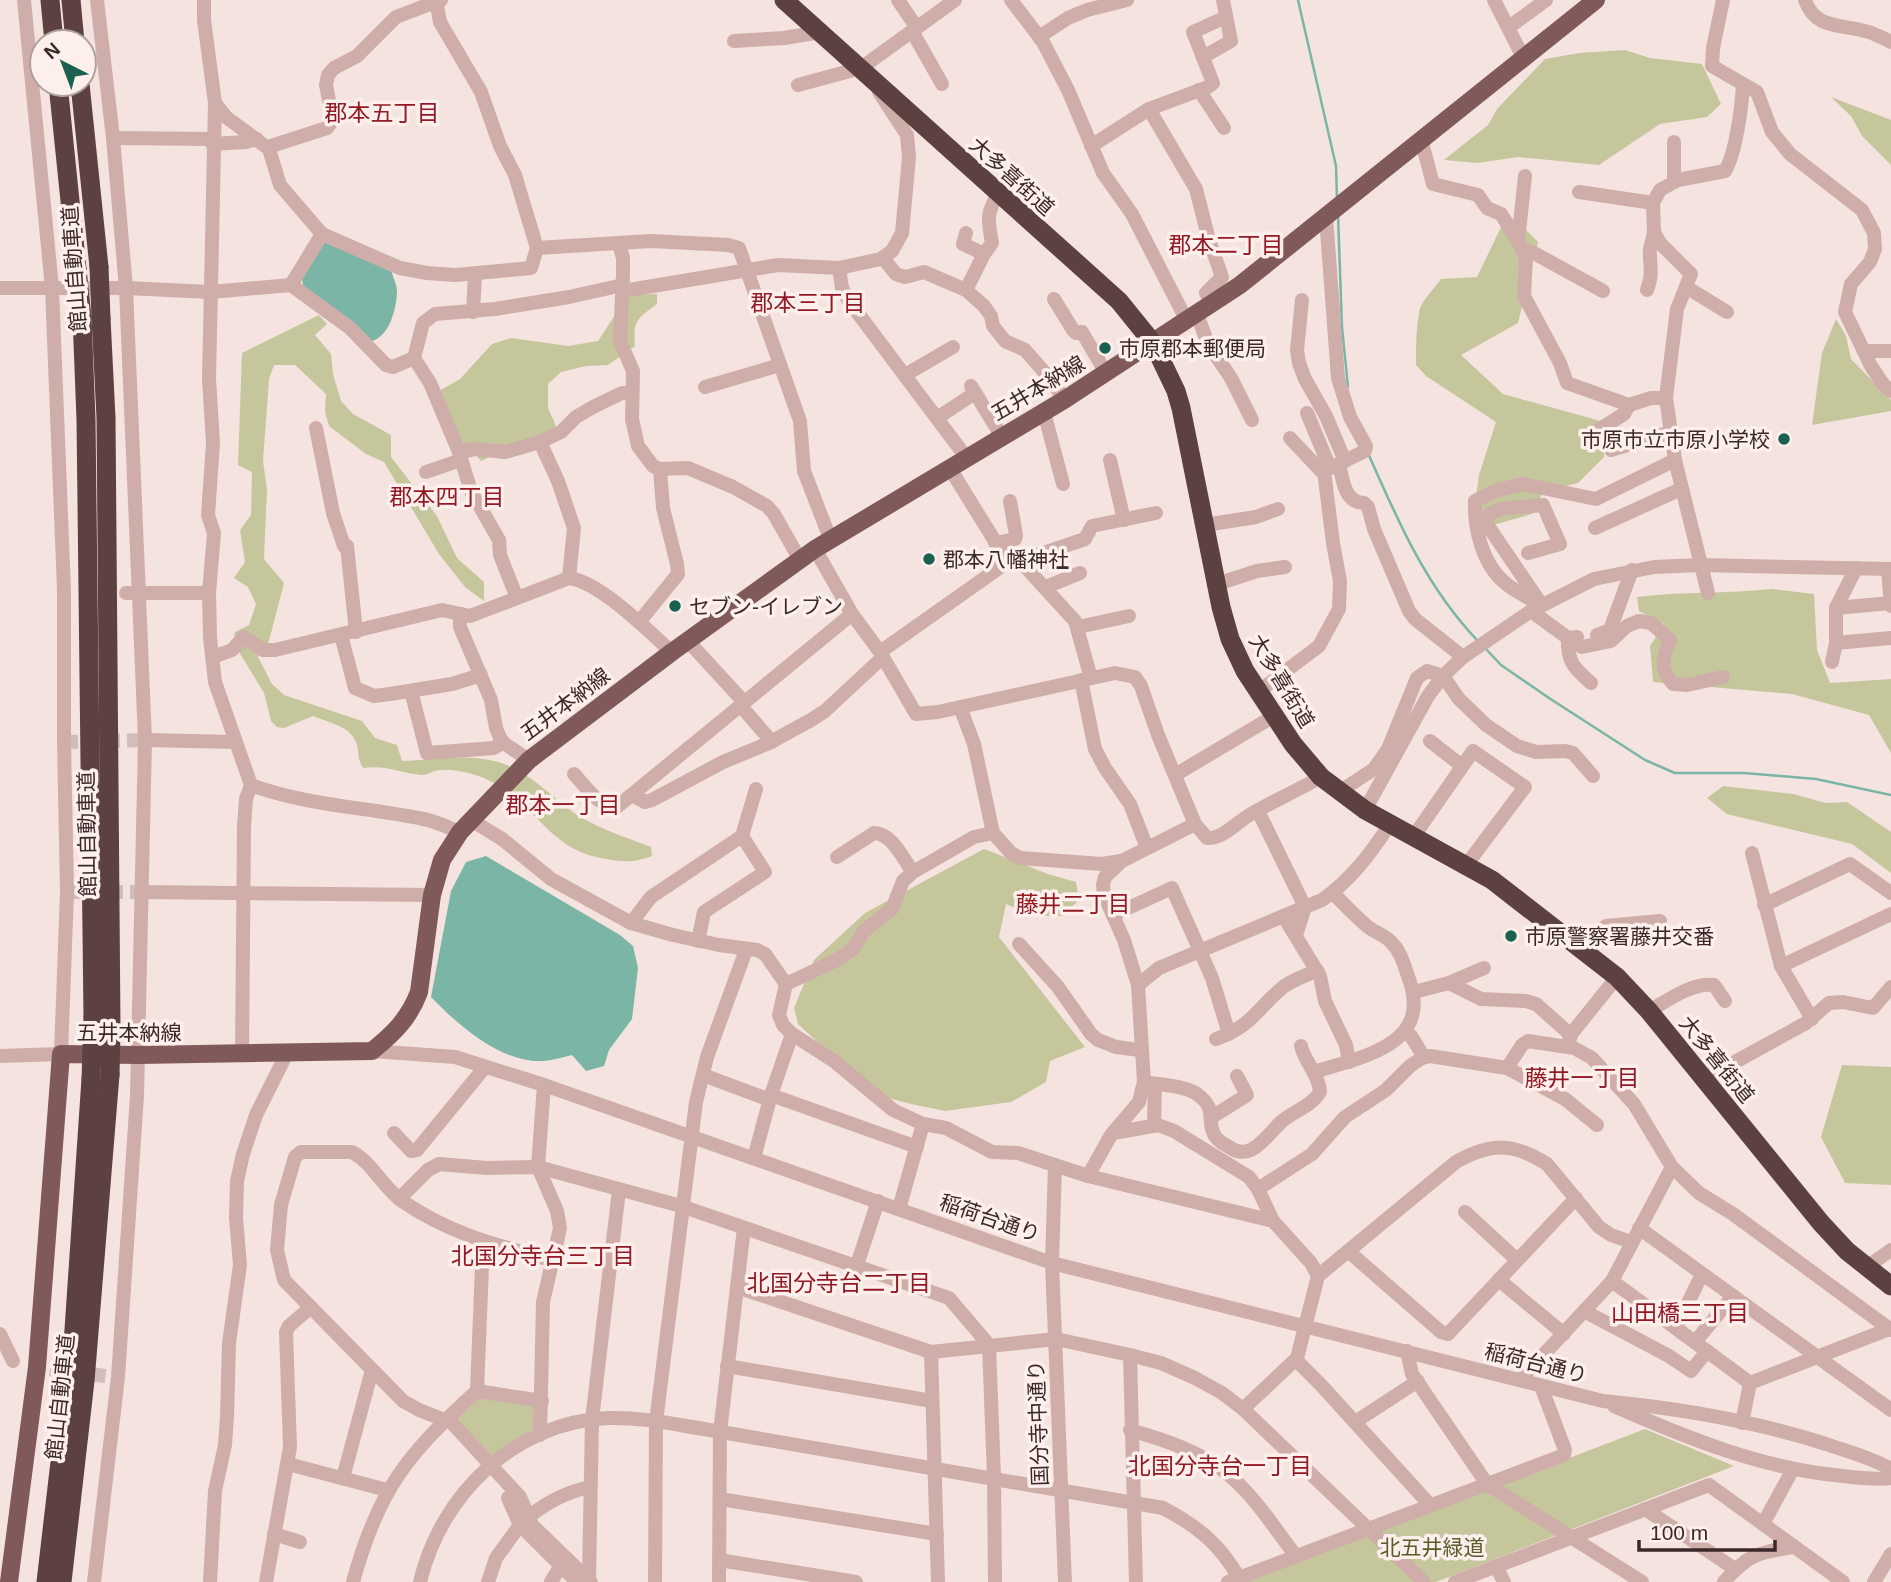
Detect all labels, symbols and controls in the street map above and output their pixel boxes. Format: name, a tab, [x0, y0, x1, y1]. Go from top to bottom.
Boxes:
north arrow	[28, 28, 98, 98]
text: N	[40, 38, 64, 63]
district label: 郡本五丁目	[325, 100, 440, 126]
street label: 大多喜街道	[965, 132, 1059, 220]
street label: 館山自動車道	[58, 205, 90, 333]
district label: 郡本二丁目	[1169, 232, 1284, 258]
district label: 郡本三丁目	[751, 290, 866, 316]
place label: 市原郡本郵便局	[1119, 337, 1266, 360]
marker: 市原郡本郵便局	[1097, 340, 1113, 356]
street label: 五井本納線	[987, 351, 1089, 425]
place label: 市原市立市原小学校	[1581, 428, 1770, 451]
marker: 市原市立市原小学校	[1776, 431, 1792, 447]
district label: 郡本四丁目	[390, 484, 505, 510]
place label: 郡本八幡神社	[943, 548, 1069, 571]
marker: 郡本八幡神社	[921, 551, 937, 567]
place label: セブン-イレブン	[689, 595, 843, 618]
marker: セブン-イレブン	[667, 598, 683, 614]
street label: 大多喜街道	[1245, 630, 1319, 732]
street label: 五井本納線	[516, 663, 614, 745]
street label: 館山自動車道	[74, 771, 100, 897]
district label: 郡本一丁目	[506, 792, 621, 818]
district label: 藤井二丁目	[1016, 891, 1131, 917]
place label: 市原警察署藤井交番	[1525, 925, 1714, 948]
marker: 市原警察署藤井交番	[1503, 928, 1519, 944]
street label: 大多喜街道	[1675, 1011, 1759, 1107]
street label: 五井本納線	[77, 1021, 182, 1044]
district label: 藤井一丁目	[1525, 1065, 1640, 1091]
street label: 稲荷台通り	[937, 1190, 1043, 1246]
district label: 北国分寺台三丁目	[451, 1243, 635, 1269]
district label: 北国分寺台二丁目	[747, 1270, 931, 1296]
district label: 山田橋三丁目	[1611, 1300, 1749, 1326]
street label: 館山自動車道	[42, 1333, 78, 1461]
street label: 稲荷台通り	[1482, 1339, 1590, 1387]
street label: 国分寺中通り	[1024, 1360, 1052, 1486]
district label: 北国分寺台一丁目	[1128, 1453, 1312, 1479]
scale bar	[1639, 1508, 1776, 1552]
text: 100 m	[1650, 1521, 1708, 1544]
park label: 北五井緑道	[1380, 1536, 1485, 1559]

